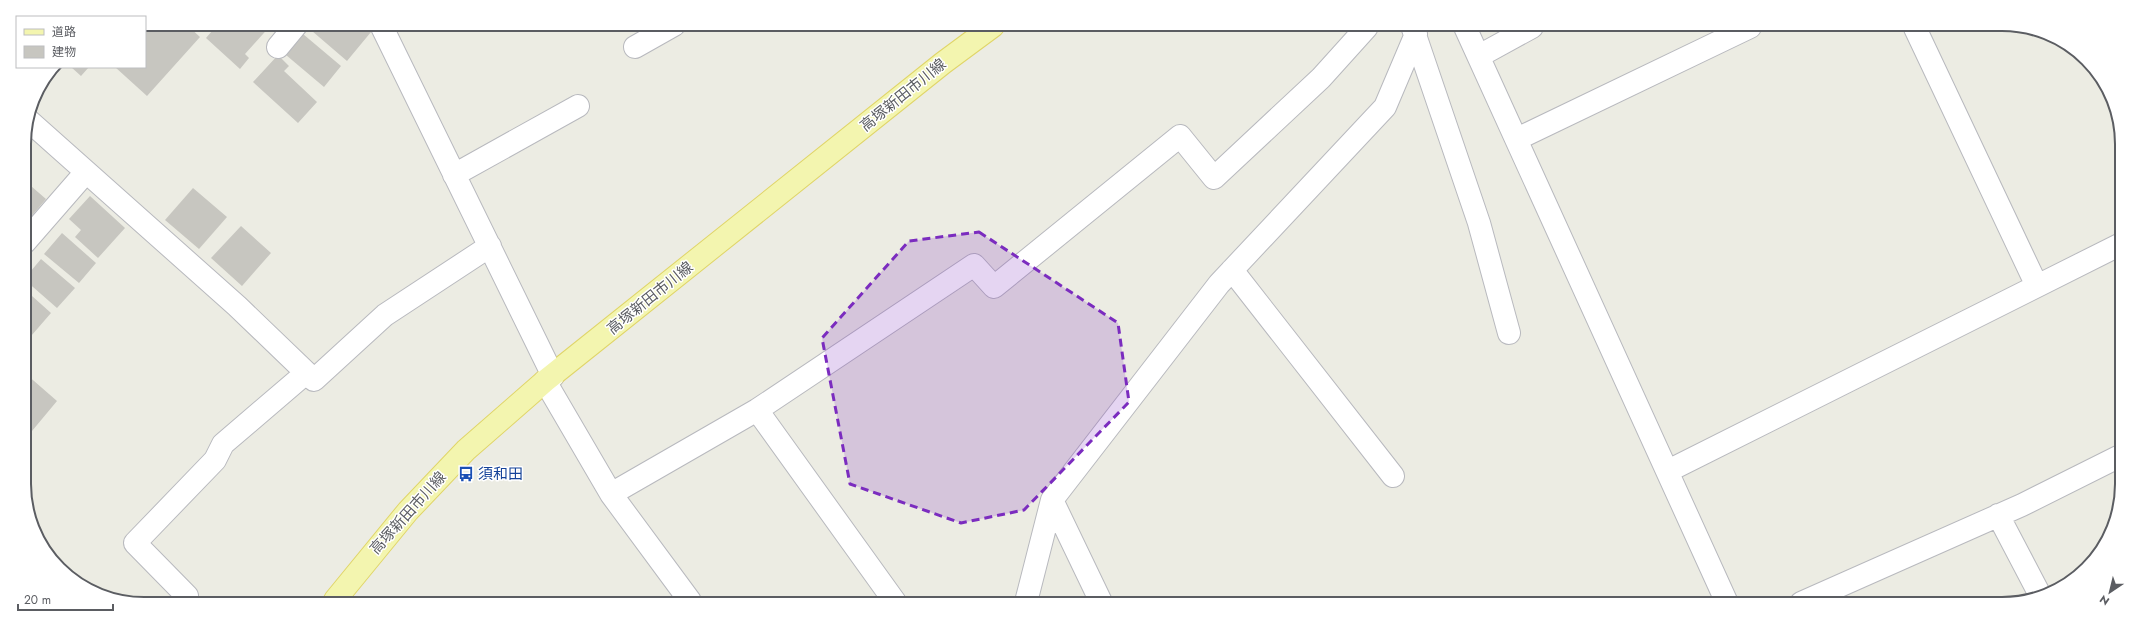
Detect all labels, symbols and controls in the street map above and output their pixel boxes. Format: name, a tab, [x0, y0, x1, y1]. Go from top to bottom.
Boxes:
legend	[16, 16, 146, 68]
text: 道路	[52, 23, 76, 41]
text: 建物	[52, 43, 76, 61]
street label: 高塚新田市川線	[855, 53, 951, 137]
street label: 高塚新田市川線	[602, 256, 698, 340]
place label: 須和田	[478, 463, 523, 485]
bus stop icon: 須和田	[457, 465, 475, 483]
street label: 高塚新田市川線	[365, 467, 451, 559]
north arrow	[2090, 572, 2130, 612]
scale bar	[18, 586, 113, 612]
text: 20 m	[24, 591, 51, 609]
text: N	[2096, 591, 2112, 609]

